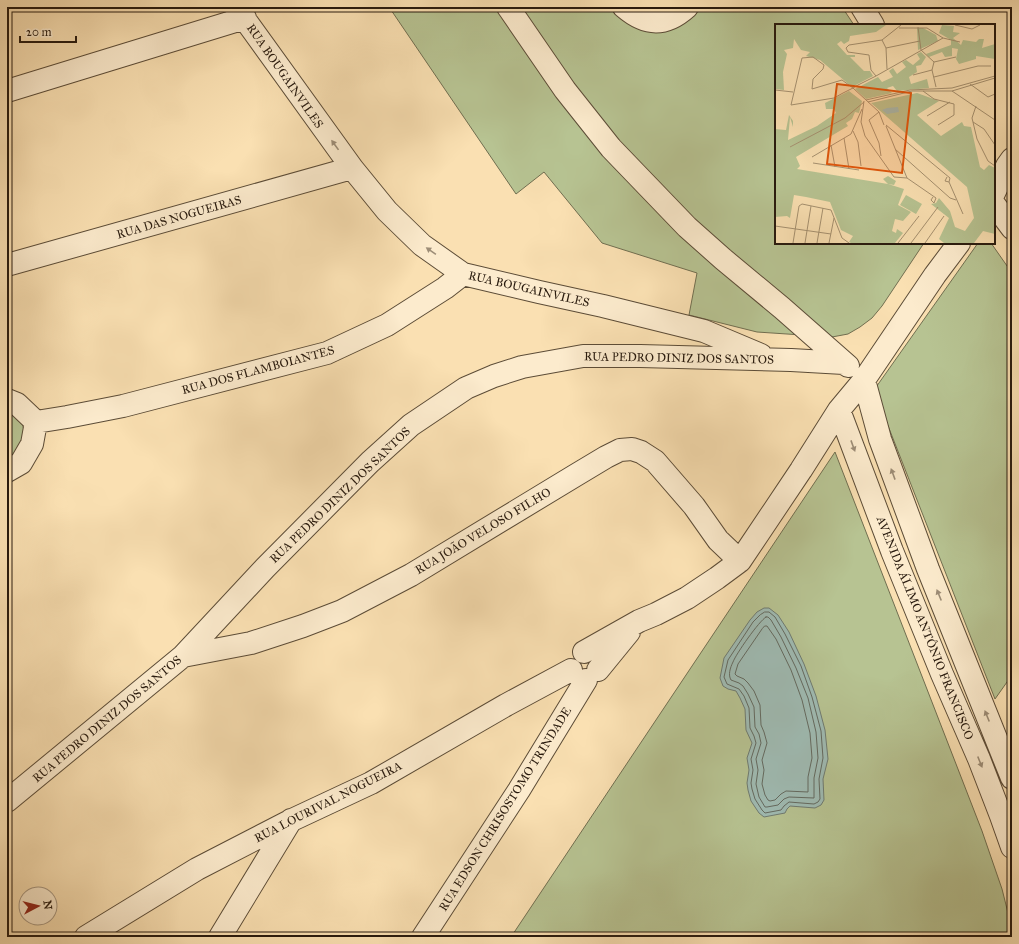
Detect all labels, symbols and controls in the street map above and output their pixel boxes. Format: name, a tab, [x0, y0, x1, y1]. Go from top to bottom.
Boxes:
scale bar	[20, 18, 76, 44]
street label: RUA BOUGAINVILES	[244, 21, 326, 131]
inset map	[775, 24, 995, 244]
text: 20 m	[26, 25, 52, 39]
one-way arrow	[331, 140, 339, 150]
street label: RUA DAS NOGUEIRAS	[115, 192, 243, 242]
one-way arrow	[426, 247, 436, 255]
street label: RUA BOUGAINVILES	[467, 268, 591, 310]
street label: RUA DOS FLAMBOIANTES	[180, 343, 336, 397]
street label: RUA PEDRO DINIZ DOS SANTOS	[584, 349, 774, 367]
street label: RUA PEDRO DINIZ DOS SANTOS	[267, 424, 413, 566]
one-way arrow	[851, 441, 857, 453]
one-way arrow	[890, 467, 896, 479]
street label: RUA JOÃO VELOSO FILHO	[412, 484, 554, 578]
street label: AVENIDA ÁLIMO ANTÔNIO FRANCISCO	[873, 513, 977, 742]
one-way arrow	[936, 590, 942, 601]
street label: RUA PEDRO DINIZ DOS SANTOS	[30, 653, 184, 785]
street label: RUA EDSON CHRISOSTOMO TRINDADE	[436, 704, 574, 914]
one-way arrow	[984, 710, 990, 722]
one-way arrow	[977, 756, 983, 768]
street label: RUA LOURIVAL NOGUEIRA	[252, 759, 404, 845]
north arrow	[18, 886, 58, 926]
text: N	[40, 899, 55, 911]

